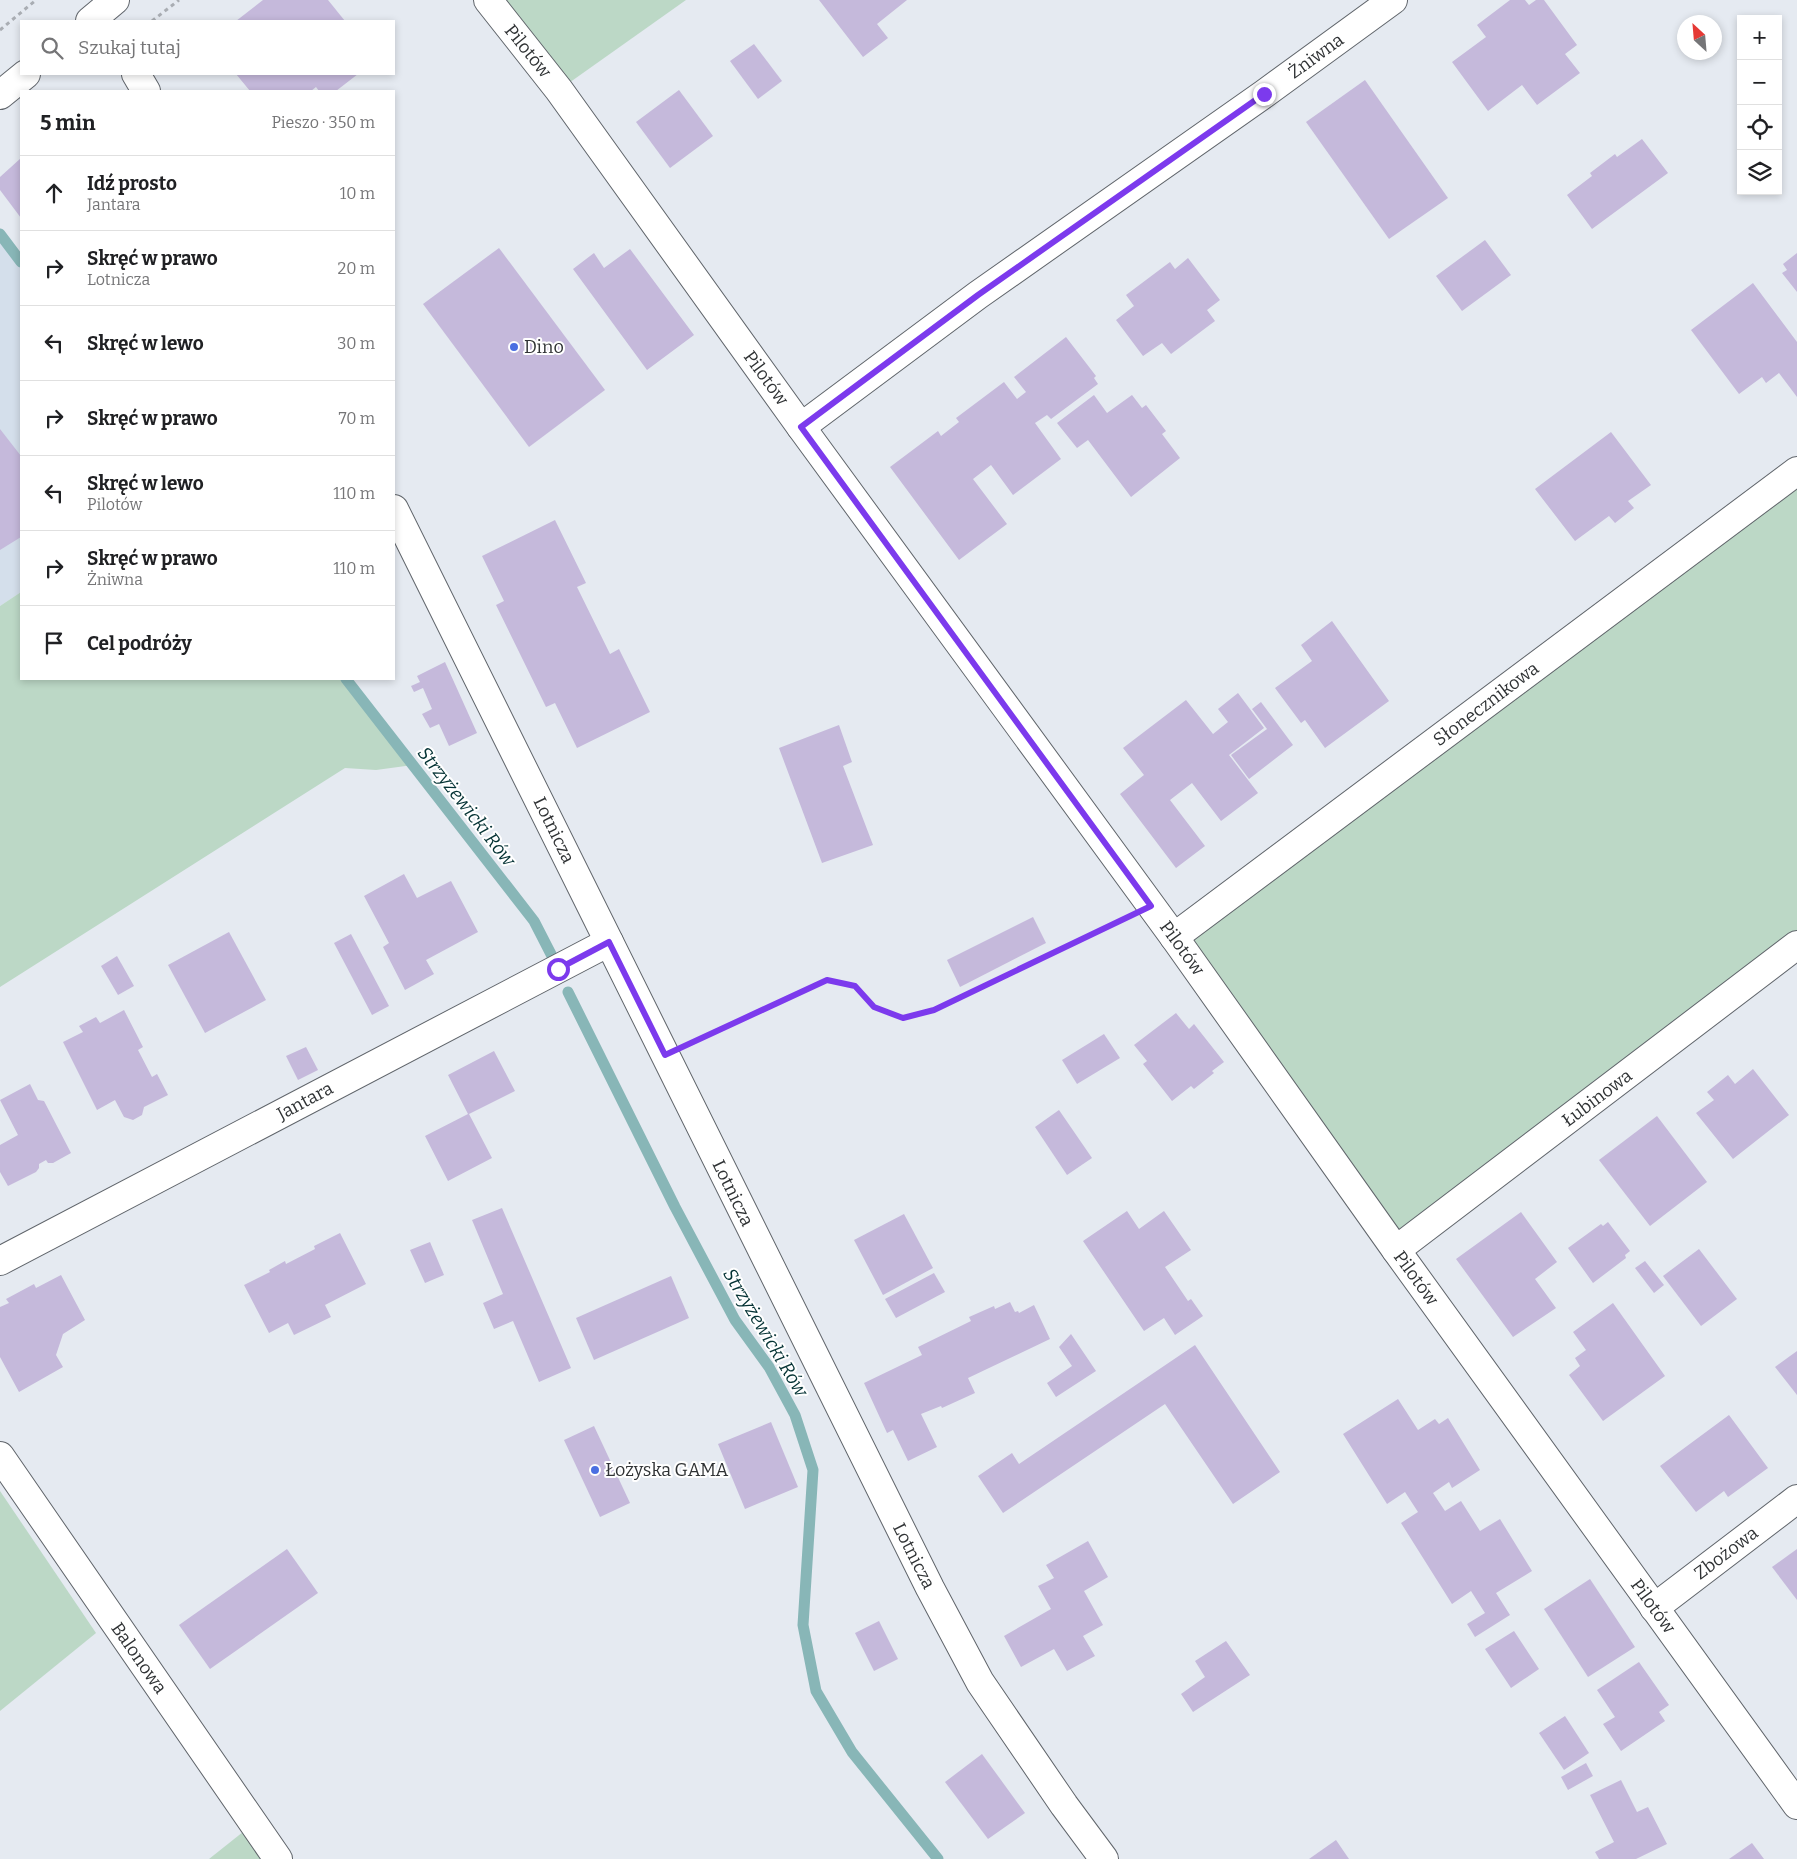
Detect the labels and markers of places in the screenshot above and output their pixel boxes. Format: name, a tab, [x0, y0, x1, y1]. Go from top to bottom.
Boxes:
place label: Dino	[524, 336, 564, 358]
marker: Dino	[508, 341, 520, 353]
place label: Łożyska GAMA	[605, 1459, 728, 1481]
marker: Łożyska GAMA	[589, 1464, 601, 1476]

